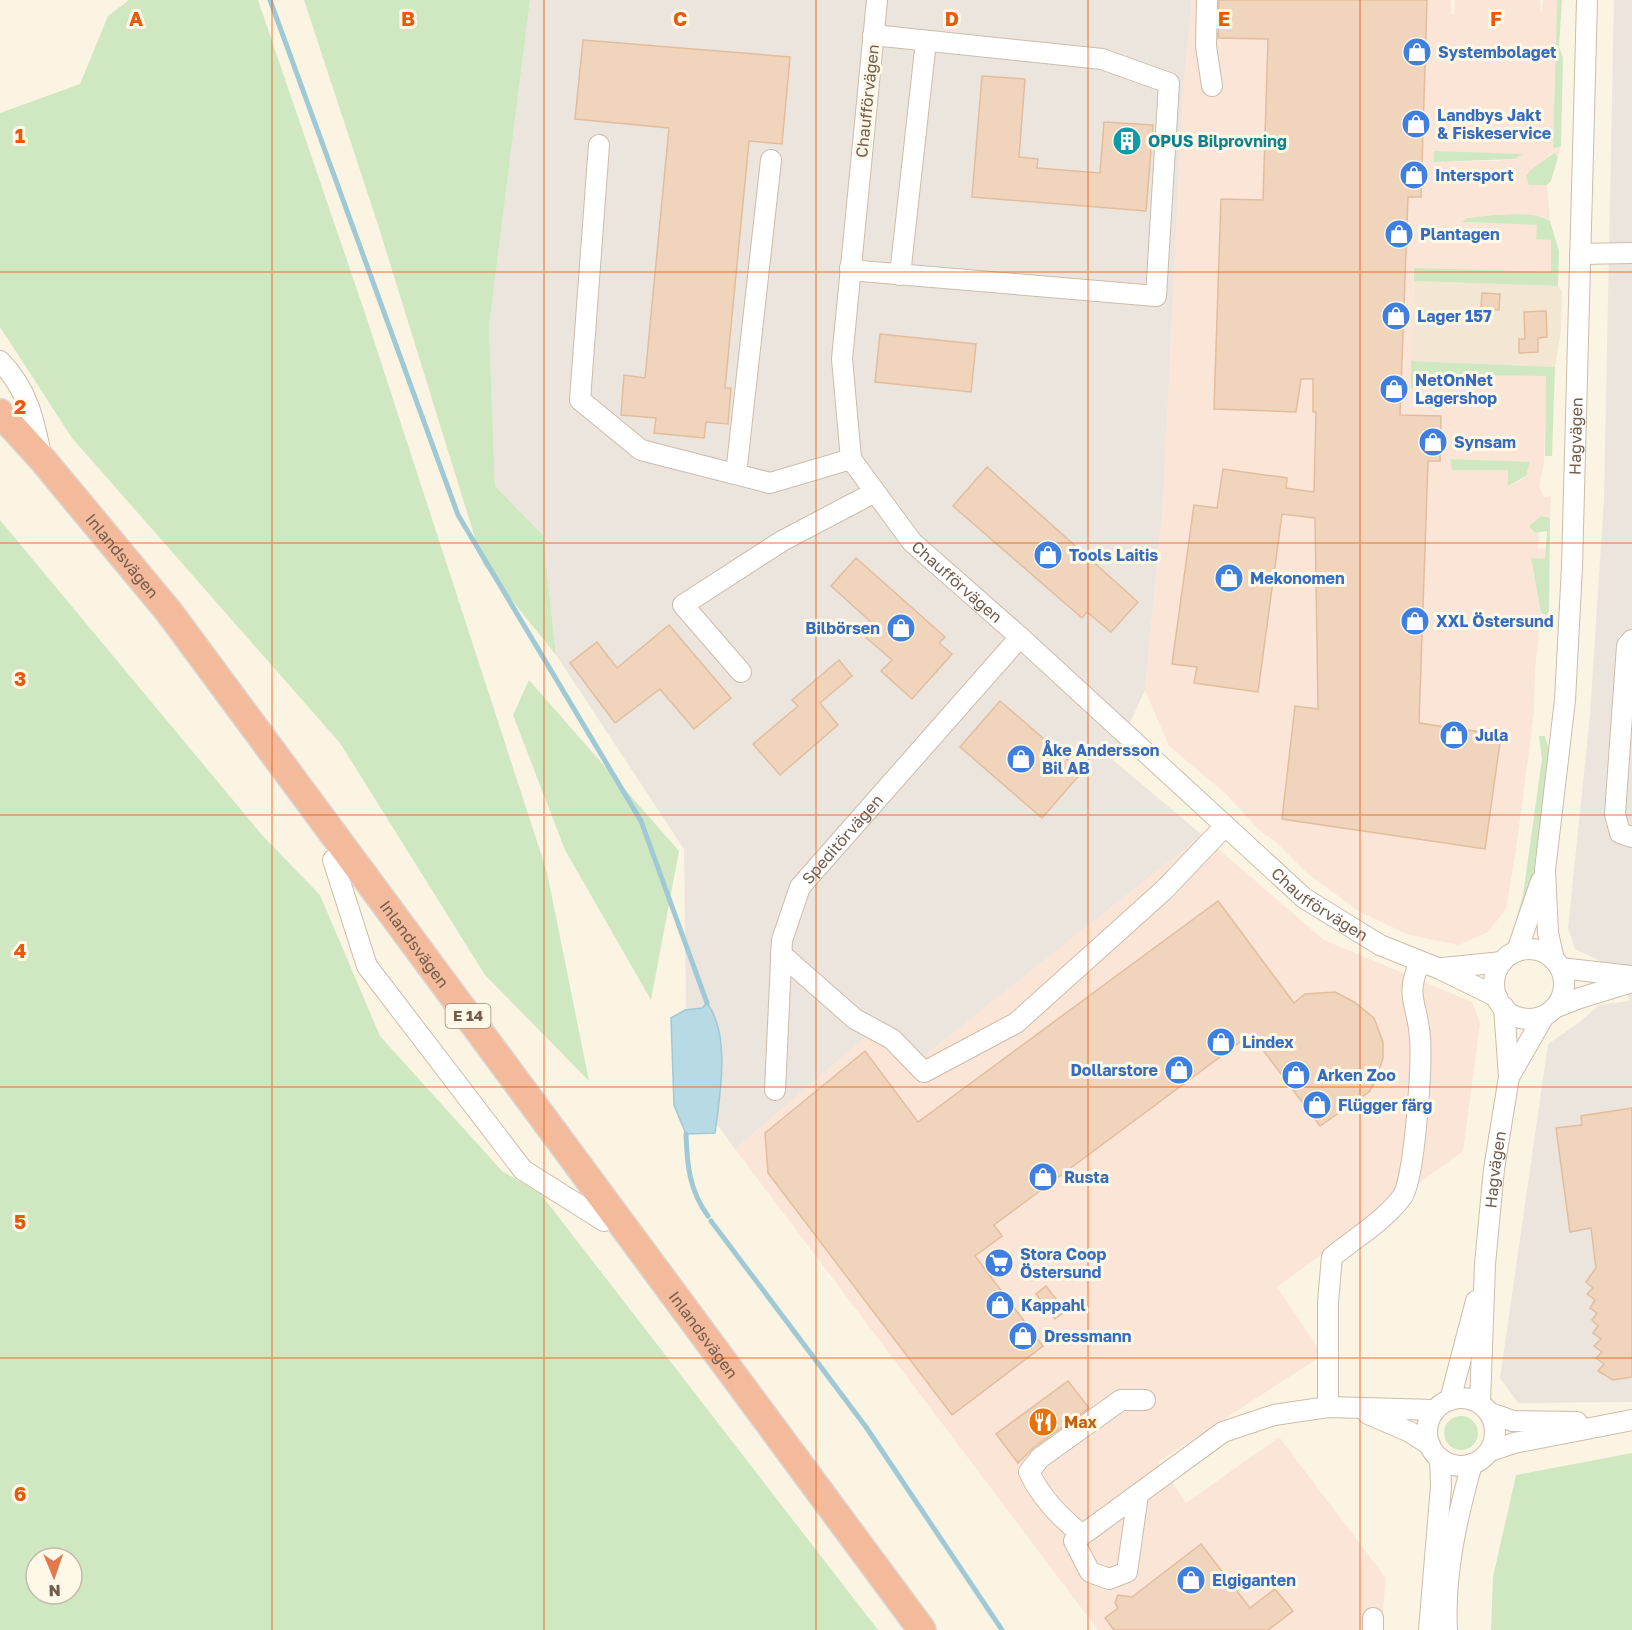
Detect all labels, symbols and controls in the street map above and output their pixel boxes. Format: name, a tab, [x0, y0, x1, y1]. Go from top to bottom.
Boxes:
text: A	[129, 6, 143, 30]
text: B	[401, 6, 415, 30]
text: C	[673, 6, 687, 30]
text: D	[945, 6, 959, 30]
text: E	[1218, 6, 1230, 30]
text: F	[1490, 6, 1502, 30]
shop icon: Systembolaget	[1401, 36, 1433, 68]
place label: Systembolaget	[1438, 42, 1556, 62]
street label: Chaufförvägen	[851, 43, 883, 159]
place label: Landbys Jakt & Fiskeservice	[1437, 105, 1551, 143]
shop icon: Landbys Jakt & Fiskeservice	[1400, 108, 1432, 140]
text: 1	[15, 123, 25, 147]
building icon: OPUS Bilprovning	[1111, 125, 1143, 157]
place label: OPUS Bilprovning	[1148, 131, 1287, 151]
shop icon: Intersport	[1398, 159, 1430, 191]
place label: Intersport	[1435, 165, 1514, 185]
shop icon: Plantagen	[1383, 218, 1415, 250]
place label: Plantagen	[1420, 224, 1500, 244]
shop icon: Lager 157	[1380, 300, 1412, 332]
place label: Lager 157	[1417, 306, 1492, 326]
place label: NetOnNet Lagershop	[1415, 370, 1497, 408]
shop icon: NetOnNet Lagershop	[1378, 373, 1410, 405]
text: 2	[14, 394, 26, 418]
street label: Hagvägen	[1564, 397, 1586, 475]
shop icon: Synsam	[1417, 426, 1449, 458]
place label: Synsam	[1454, 432, 1516, 452]
street label: Inlandsvägen	[81, 509, 163, 602]
street label: Chaufförvägen	[907, 536, 1006, 627]
shop icon: Tools Laitis	[1032, 539, 1064, 571]
place label: Tools Laitis	[1069, 545, 1158, 565]
shop icon: Mekonomen	[1213, 562, 1245, 594]
place label: Mekonomen	[1250, 568, 1345, 588]
shop icon: XXL Östersund	[1399, 605, 1431, 637]
place label: XXL Östersund	[1436, 611, 1554, 631]
shop icon: Bilbörsen	[885, 612, 917, 644]
place label: Bilbörsen	[805, 618, 880, 638]
text: 3	[14, 666, 26, 690]
shop icon: Jula	[1438, 719, 1470, 751]
place label: Jula	[1475, 725, 1508, 745]
place label: Åke Andersson Bil AB	[1042, 739, 1160, 778]
shop icon: Åke Andersson Bil AB	[1005, 743, 1037, 775]
street label: Speditörvägen	[797, 790, 887, 888]
street label: Chaufförvägen	[1267, 863, 1372, 945]
street label: Inlandsvägen	[376, 896, 453, 992]
text: 4	[14, 938, 26, 962]
road number: E 14	[446, 1004, 490, 1028]
shop icon: Lindex	[1205, 1026, 1237, 1058]
place label: Lindex	[1242, 1032, 1294, 1052]
shop icon: Dollarstore	[1163, 1054, 1195, 1086]
shop icon: Arken Zoo	[1280, 1059, 1312, 1091]
place label: Dollarstore	[1070, 1060, 1158, 1080]
place label: Arken Zoo	[1317, 1065, 1396, 1085]
shop icon: Flügger färg	[1301, 1089, 1333, 1121]
place label: Flügger färg	[1338, 1095, 1433, 1115]
street label: Hagvägen	[1480, 1130, 1510, 1209]
shop icon: Rusta	[1027, 1161, 1059, 1193]
place label: Rusta	[1064, 1167, 1109, 1187]
text: 5	[14, 1209, 26, 1233]
place label: Stora Coop Östersund	[1020, 1244, 1106, 1282]
supermarket icon: Stora Coop Östersund	[983, 1247, 1015, 1279]
street label: Inlandsvägen	[665, 1287, 742, 1382]
shop icon: Kappahl	[984, 1289, 1016, 1321]
place label: Kappahl	[1021, 1295, 1086, 1315]
shop icon: Dressmann	[1007, 1320, 1039, 1352]
place label: Dressmann	[1044, 1326, 1131, 1346]
restaurant icon: Max	[1027, 1406, 1059, 1438]
place label: Max	[1064, 1412, 1098, 1432]
text: 6	[14, 1481, 26, 1505]
north arrow	[24, 1546, 84, 1606]
shop icon: Elgiganten	[1175, 1564, 1207, 1596]
place label: Elgiganten	[1212, 1570, 1296, 1590]
text: N	[48, 1581, 61, 1601]

